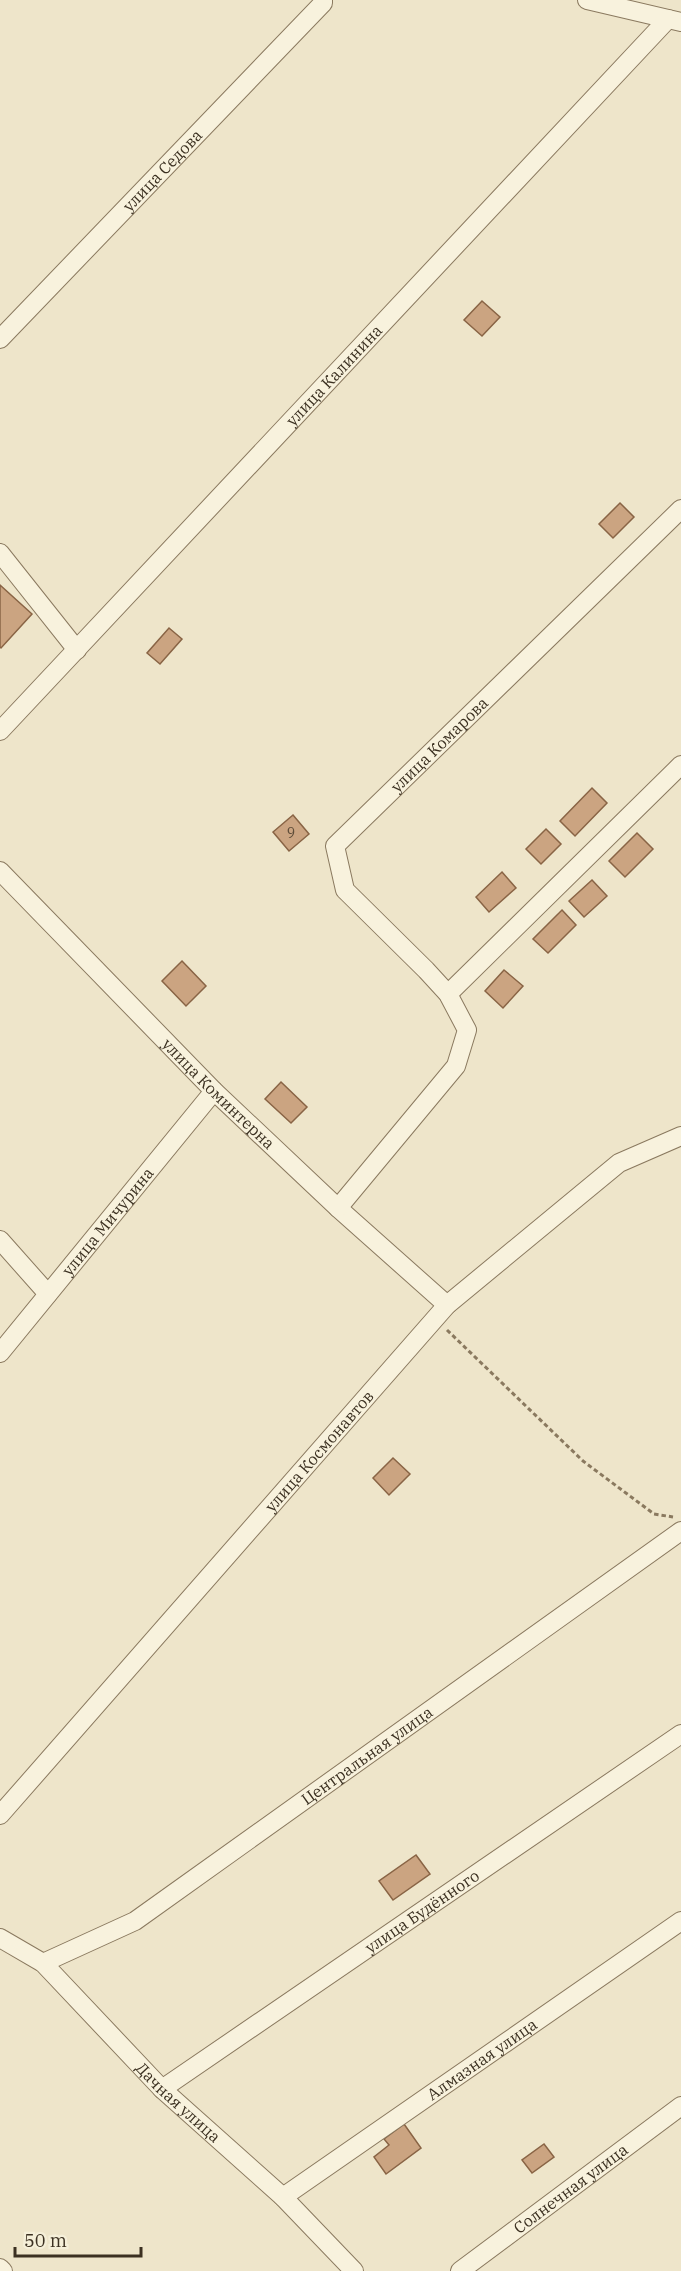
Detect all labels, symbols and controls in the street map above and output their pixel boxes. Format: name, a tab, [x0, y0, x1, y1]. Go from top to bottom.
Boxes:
street label: улица Седова	[118, 125, 206, 216]
street label: улица Калинина	[282, 320, 386, 430]
street label: улица Комарова	[386, 692, 492, 796]
house number: 9	[287, 824, 295, 842]
street label: улица Коминтерна	[158, 1034, 279, 1153]
street label: улица Мичурина	[57, 1163, 158, 1280]
street label: улица Космонавтов	[260, 1386, 378, 1516]
street label: Центральная улица	[297, 1702, 437, 1809]
street label: улица Будённого	[361, 1865, 483, 1957]
street label: Алмазная улица	[423, 2014, 541, 2104]
street label: Дачная улица	[132, 2058, 225, 2147]
street label: Солнечная улица	[509, 2139, 632, 2238]
scale bar	[15, 2220, 141, 2258]
text: 50 m	[24, 2229, 67, 2252]

